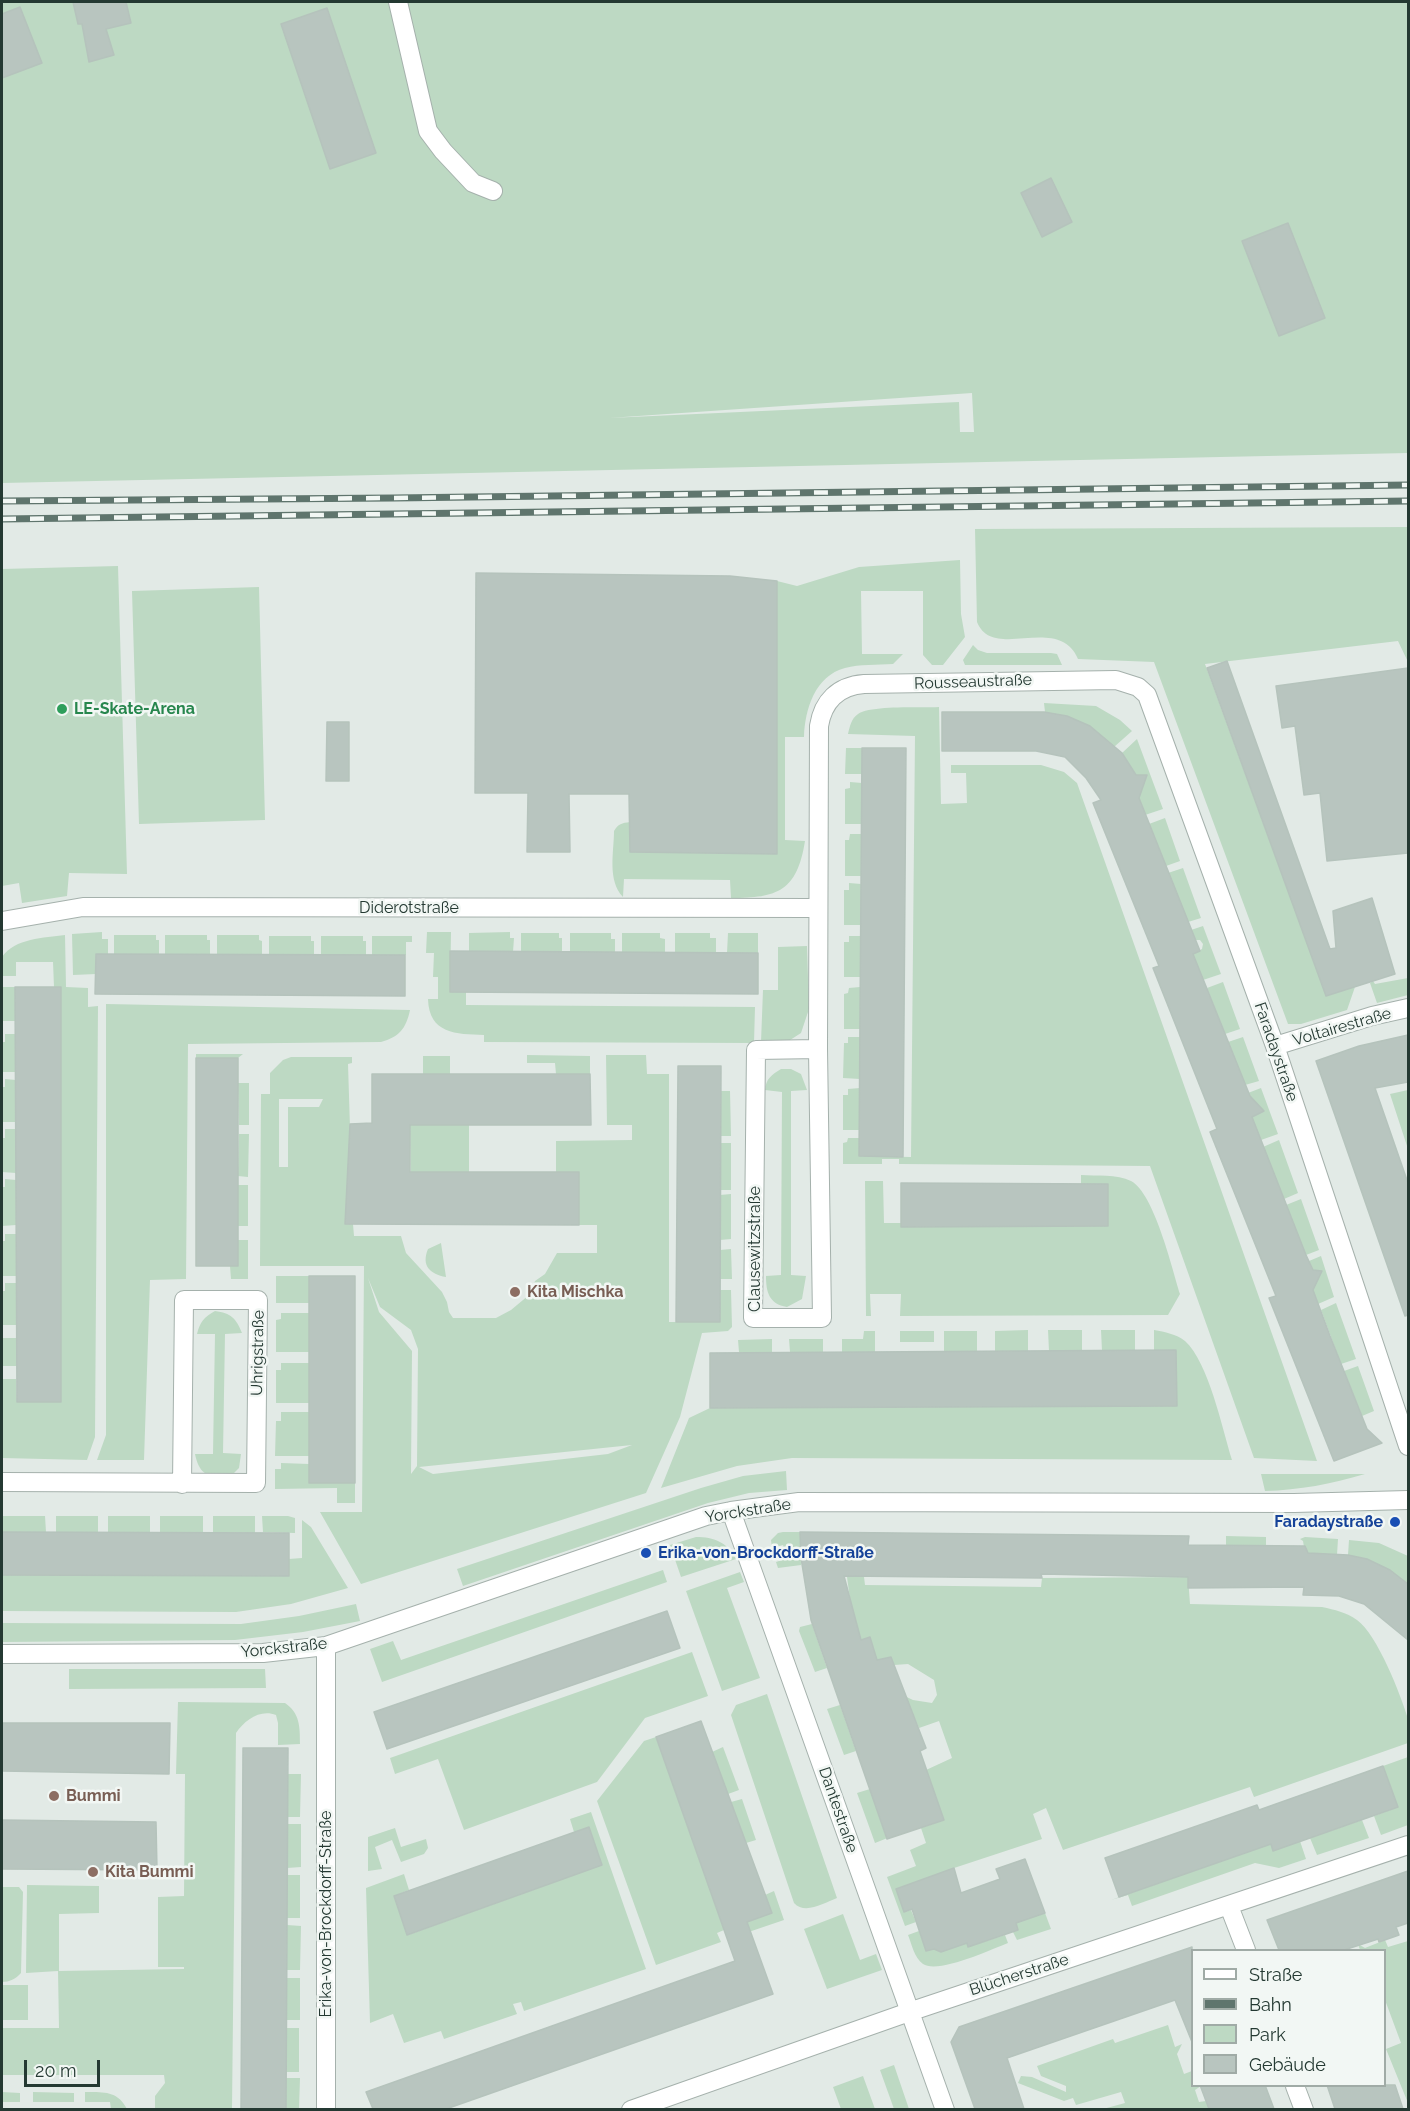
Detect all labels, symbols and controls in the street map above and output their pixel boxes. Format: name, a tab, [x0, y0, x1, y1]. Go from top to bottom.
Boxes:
street label: Rousseaustraße	[914, 670, 1032, 694]
place label: LE-Skate-Arena	[74, 699, 195, 719]
marker: LE-Skate-Arena	[55, 702, 69, 716]
street label: Diderotstraße	[359, 898, 459, 918]
street label: Faradaystraße	[1250, 1000, 1302, 1104]
street label: Voltairestraße	[1291, 1004, 1393, 1050]
street label: Clausewitzstraße	[745, 1186, 765, 1312]
place label: Kita Mischka	[527, 1282, 623, 1302]
marker: Kita Mischka	[508, 1285, 522, 1299]
street label: Uhrigstraße	[248, 1310, 268, 1396]
street label: Yorckstraße	[704, 1495, 792, 1527]
place label: Faradaystraße	[1274, 1512, 1383, 1532]
marker: Faradaystraße	[1388, 1515, 1402, 1529]
place label: Erika-von-Brockdorff-Straße	[658, 1543, 874, 1563]
marker: Erika-von-Brockdorff-Straße	[639, 1546, 653, 1560]
street label: Yorckstraße	[240, 1634, 328, 1662]
street label: Dantestraße	[814, 1765, 862, 1855]
place label: Bummi	[66, 1786, 121, 1806]
marker: Bummi	[47, 1789, 61, 1803]
street label: Erika-von-Brockdorff-Straße	[316, 1811, 336, 2017]
place label: Kita Bummi	[105, 1862, 194, 1882]
marker: Kita Bummi	[86, 1865, 100, 1879]
legend	[1191, 1949, 1386, 2087]
street label: Blücherstraße	[967, 1950, 1071, 2000]
text: Straße	[1249, 1964, 1302, 1985]
text: Bahn	[1249, 1994, 1292, 2015]
text: Park	[1249, 2024, 1286, 2045]
scale bar	[27, 2048, 104, 2086]
text: Gebäude	[1249, 2054, 1326, 2075]
text: 20 m	[35, 2060, 77, 2081]

